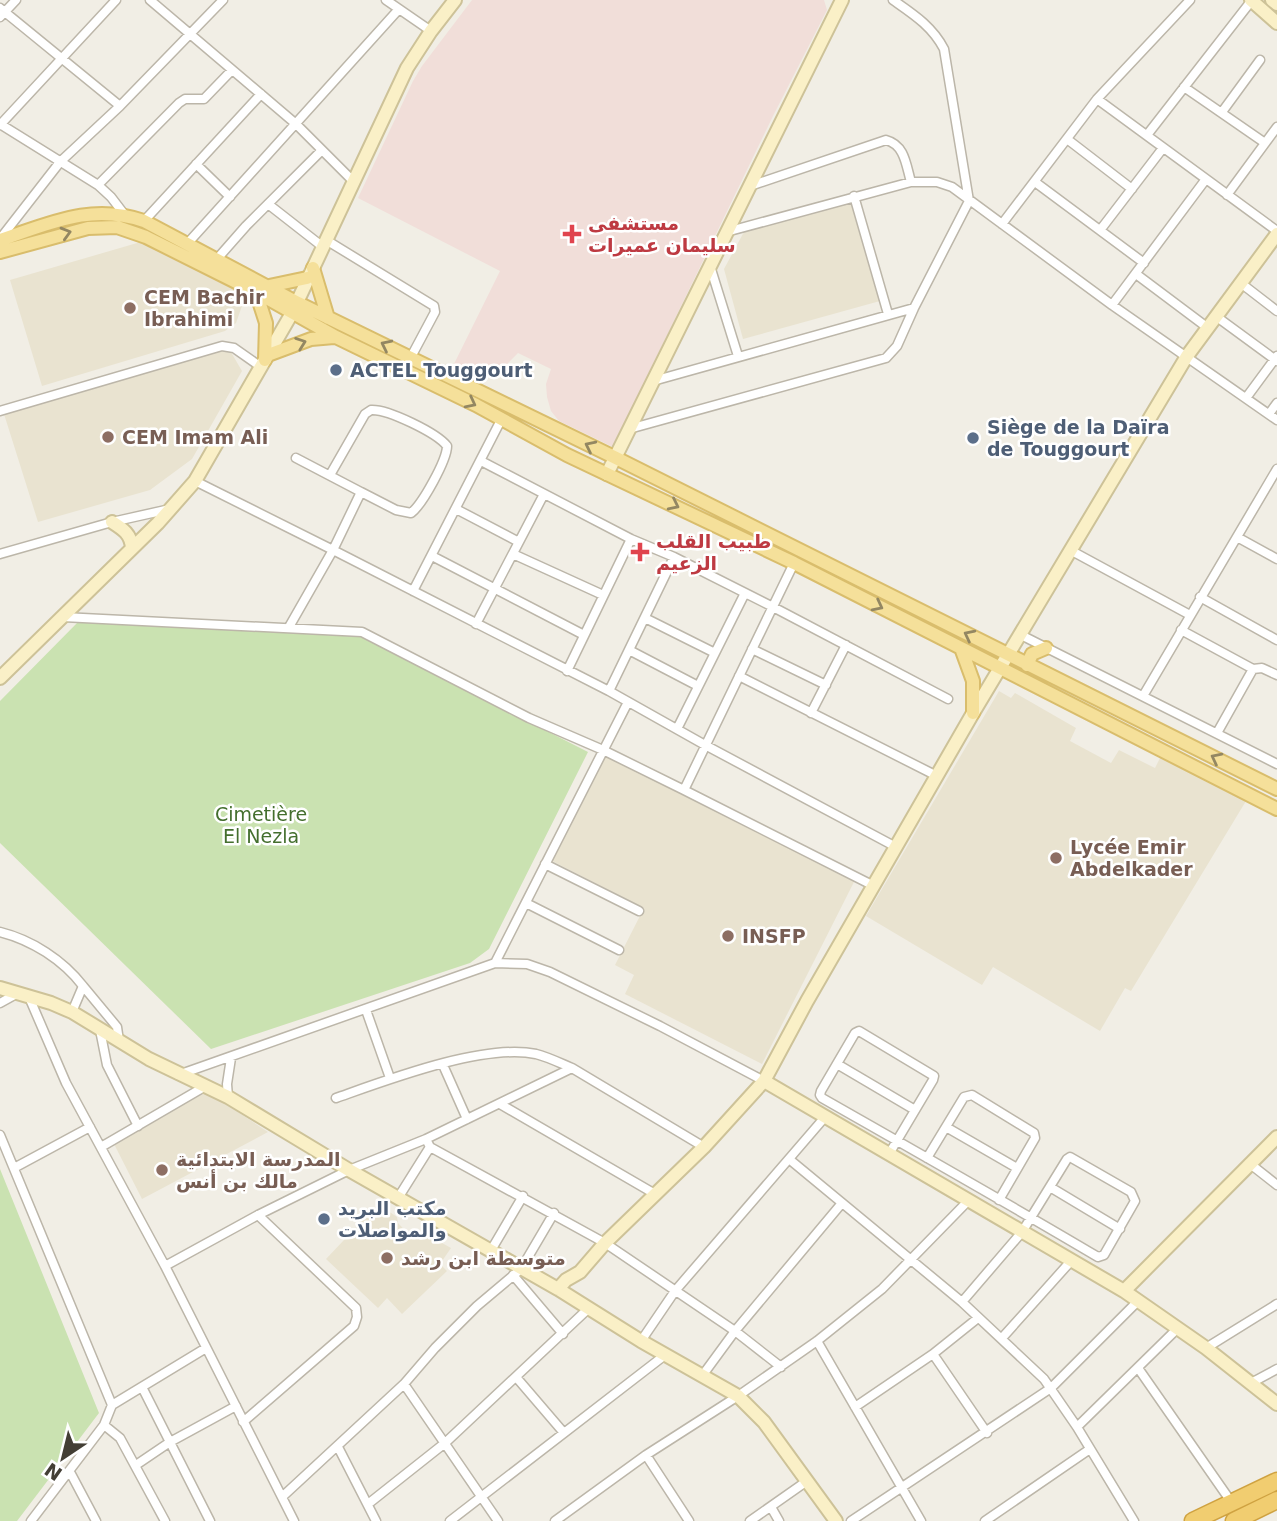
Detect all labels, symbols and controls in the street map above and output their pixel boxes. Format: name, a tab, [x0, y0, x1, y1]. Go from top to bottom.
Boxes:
place label: مستشفى سليمان عميرات	[588, 212, 736, 257]
marker: مستشفى سليمان عميرات	[562, 224, 582, 244]
one-way arrow	[59, 227, 71, 242]
place label: CEM Bachir Ibrahimi	[144, 286, 265, 330]
marker: CEM Bachir Ibrahimi	[122, 300, 138, 316]
one-way arrow	[295, 337, 307, 351]
one-way arrow	[381, 340, 393, 354]
place label: ACTEL Touggourt	[350, 359, 533, 381]
marker: ACTEL Touggourt	[328, 362, 344, 378]
one-way arrow	[464, 395, 476, 408]
place label: Siège de la Daïra de Touggourt	[987, 416, 1170, 460]
place label: CEM Imam Ali	[122, 426, 268, 448]
marker: CEM Imam Ali	[100, 429, 116, 445]
marker: Siège de la Daïra de Touggourt	[965, 430, 981, 446]
one-way arrow	[585, 440, 597, 454]
one-way arrow	[667, 497, 679, 511]
place label: طبيب القلب الزعيم	[656, 530, 771, 575]
marker: طبيب القلب الزعيم	[630, 542, 650, 562]
one-way arrow	[871, 597, 883, 611]
one-way arrow	[964, 630, 976, 644]
one-way arrow	[1211, 753, 1223, 766]
park label: Cimetière El Nezla	[215, 803, 307, 847]
place label: Lycée Emir Abdelkader	[1070, 836, 1193, 880]
marker: Lycée Emir Abdelkader	[1048, 850, 1064, 866]
place label: INSFP	[742, 925, 806, 947]
marker: INSFP	[720, 928, 736, 944]
place label: المدرسة الابتدائية مالك بن أنس	[176, 1148, 341, 1193]
marker: المدرسة الابتدائية مالك بن أنس	[154, 1162, 170, 1178]
place label: مكتب البريد والمواصلات	[338, 1197, 447, 1242]
marker: مكتب البريد والمواصلات	[316, 1211, 332, 1227]
place label: متوسطة ابن رشد	[401, 1247, 566, 1270]
marker: متوسطة ابن رشد	[379, 1250, 395, 1266]
north arrow	[28, 1423, 98, 1493]
text: N	[40, 1458, 66, 1485]

